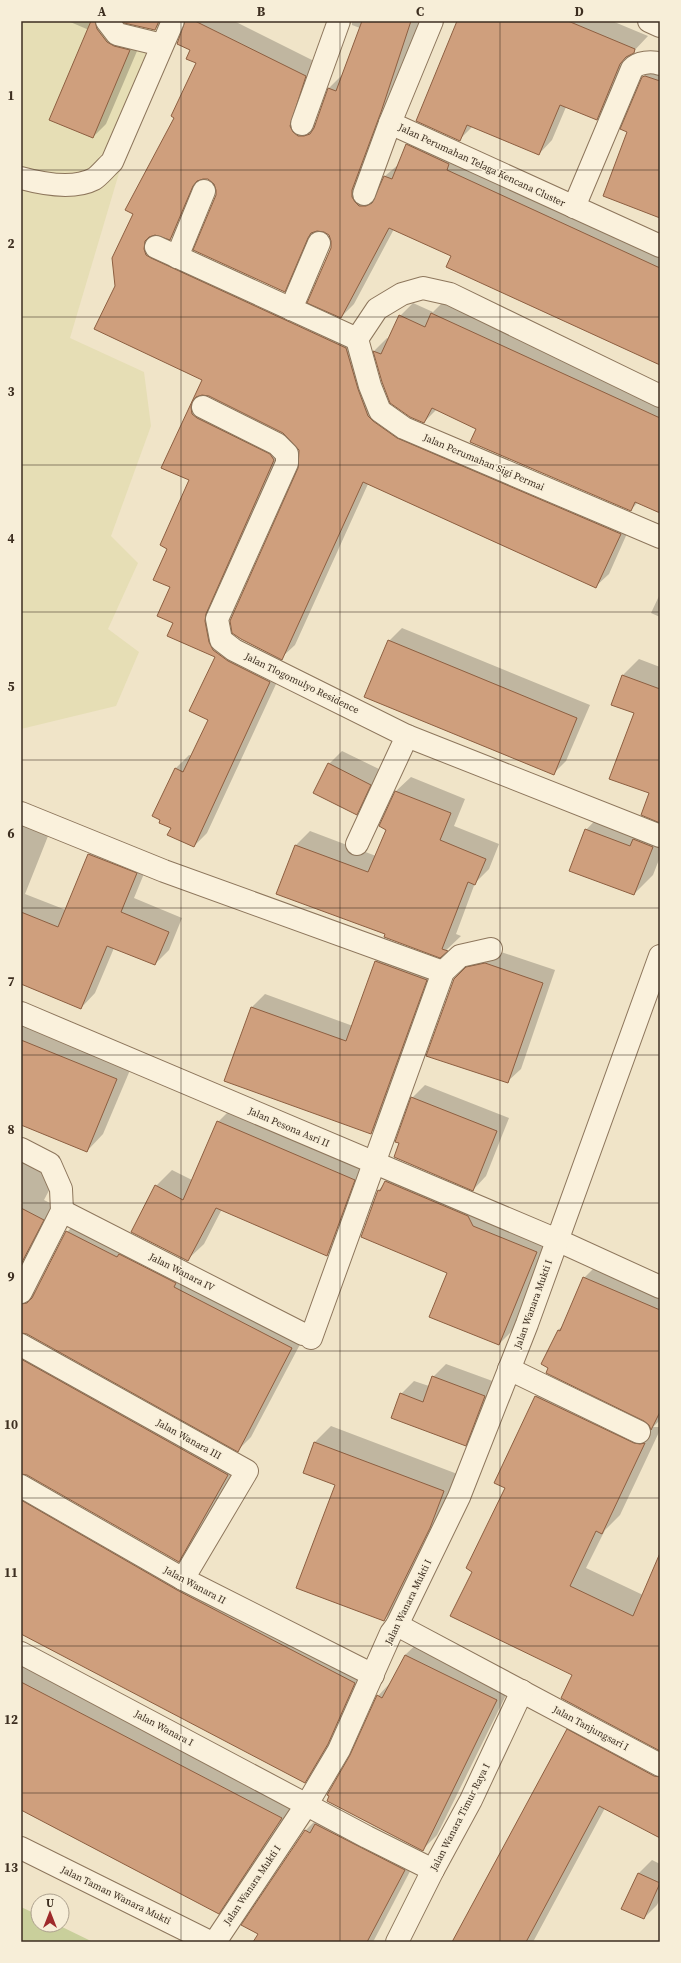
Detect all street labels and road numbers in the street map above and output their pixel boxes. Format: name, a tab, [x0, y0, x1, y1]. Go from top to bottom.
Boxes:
street label: Jalan Perumahan Telaga Kencana Cluster	[396, 120, 568, 210]
street label: Jalan Perumahan Sigi Permai	[421, 430, 546, 493]
street label: Jalan Tlogomulyo Residence	[242, 649, 361, 716]
street label: Jalan Pesona Asri II	[246, 1104, 332, 1150]
street label: Jalan Wanara IV	[146, 1249, 217, 1294]
street label: Jalan Wanara Mukti I	[511, 1258, 555, 1351]
street label: Jalan Wanara III	[153, 1415, 224, 1462]
street label: Jalan Wanara Mukti I	[381, 1557, 434, 1648]
street label: Jalan Wanara II	[161, 1563, 229, 1607]
street label: Jalan Tanjungsari I	[550, 1702, 631, 1754]
street label: Jalan Wanara I	[131, 1707, 196, 1749]
street label: Jalan Wanara Timur Raya I	[427, 1761, 493, 1874]
street label: Jalan Wanara Mukti I	[220, 1842, 284, 1928]
street label: Jalan Taman Wanara Mukti	[58, 1862, 173, 1927]

